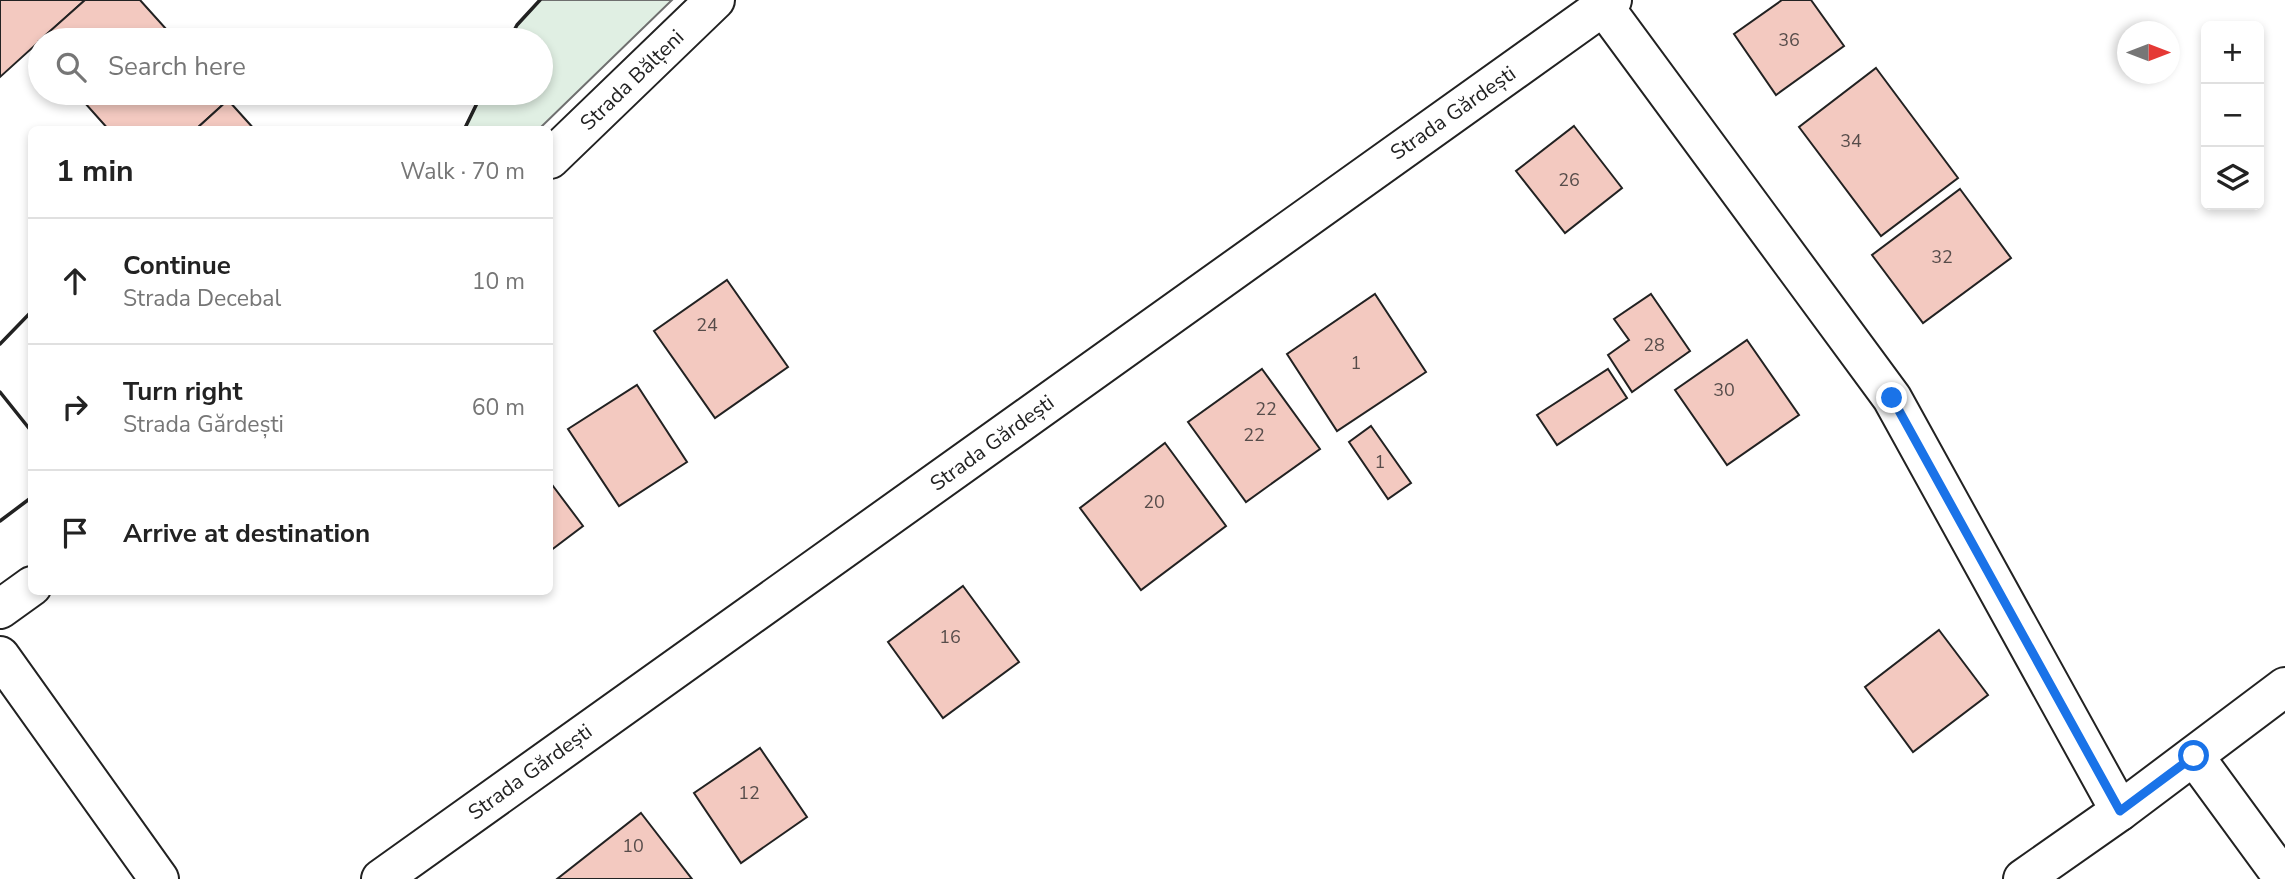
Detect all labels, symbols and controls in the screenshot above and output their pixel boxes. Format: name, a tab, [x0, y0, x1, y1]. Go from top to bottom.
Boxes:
north arrow	[2117, 21, 2180, 84]
map controls	[2201, 21, 2264, 210]
button: +	[2201, 21, 2264, 84]
street label: Strada Bălțeni	[574, 23, 690, 137]
search box	[28, 28, 553, 105]
house number: 36	[1778, 28, 1800, 52]
icon: search	[52, 48, 90, 86]
text: Search here	[108, 49, 246, 84]
street label: Strada Gărdești	[1385, 59, 1521, 167]
button: −	[2201, 84, 2264, 147]
house number: 34	[1840, 129, 1862, 153]
button: layers	[2201, 147, 2264, 210]
text: 1 min	[56, 151, 134, 192]
text: Walk · 70 m	[400, 156, 525, 187]
house number: 26	[1558, 168, 1580, 192]
house number: 32	[1931, 245, 1953, 269]
text: Continue	[123, 248, 231, 283]
icon: ahead	[56, 262, 94, 300]
text: 10 m	[472, 266, 525, 297]
text: Strada Decebal	[123, 283, 281, 314]
house number: 24	[696, 313, 718, 337]
house number: 28	[1643, 333, 1665, 357]
house number: 1	[1351, 351, 1361, 375]
text: Turn right	[123, 374, 242, 409]
house number: 30	[1713, 378, 1735, 402]
route end	[1876, 382, 1907, 413]
icon: right	[56, 388, 94, 426]
street label: Strada Gărdești	[924, 388, 1060, 498]
text: 60 m	[472, 392, 525, 423]
house number: 22	[1255, 397, 1277, 421]
text: Strada Gărdești	[123, 409, 284, 440]
house number: 22	[1243, 423, 1265, 447]
house number: 1	[1375, 450, 1385, 474]
house number: 20	[1143, 490, 1165, 514]
icon: arrive	[56, 514, 94, 552]
text: Arrive at destination	[123, 516, 370, 551]
house number: 16	[939, 625, 961, 649]
street label: Strada Gărdești	[462, 717, 598, 827]
route start	[2178, 740, 2209, 771]
house number: 12	[738, 781, 760, 805]
house number: 10	[622, 834, 644, 858]

